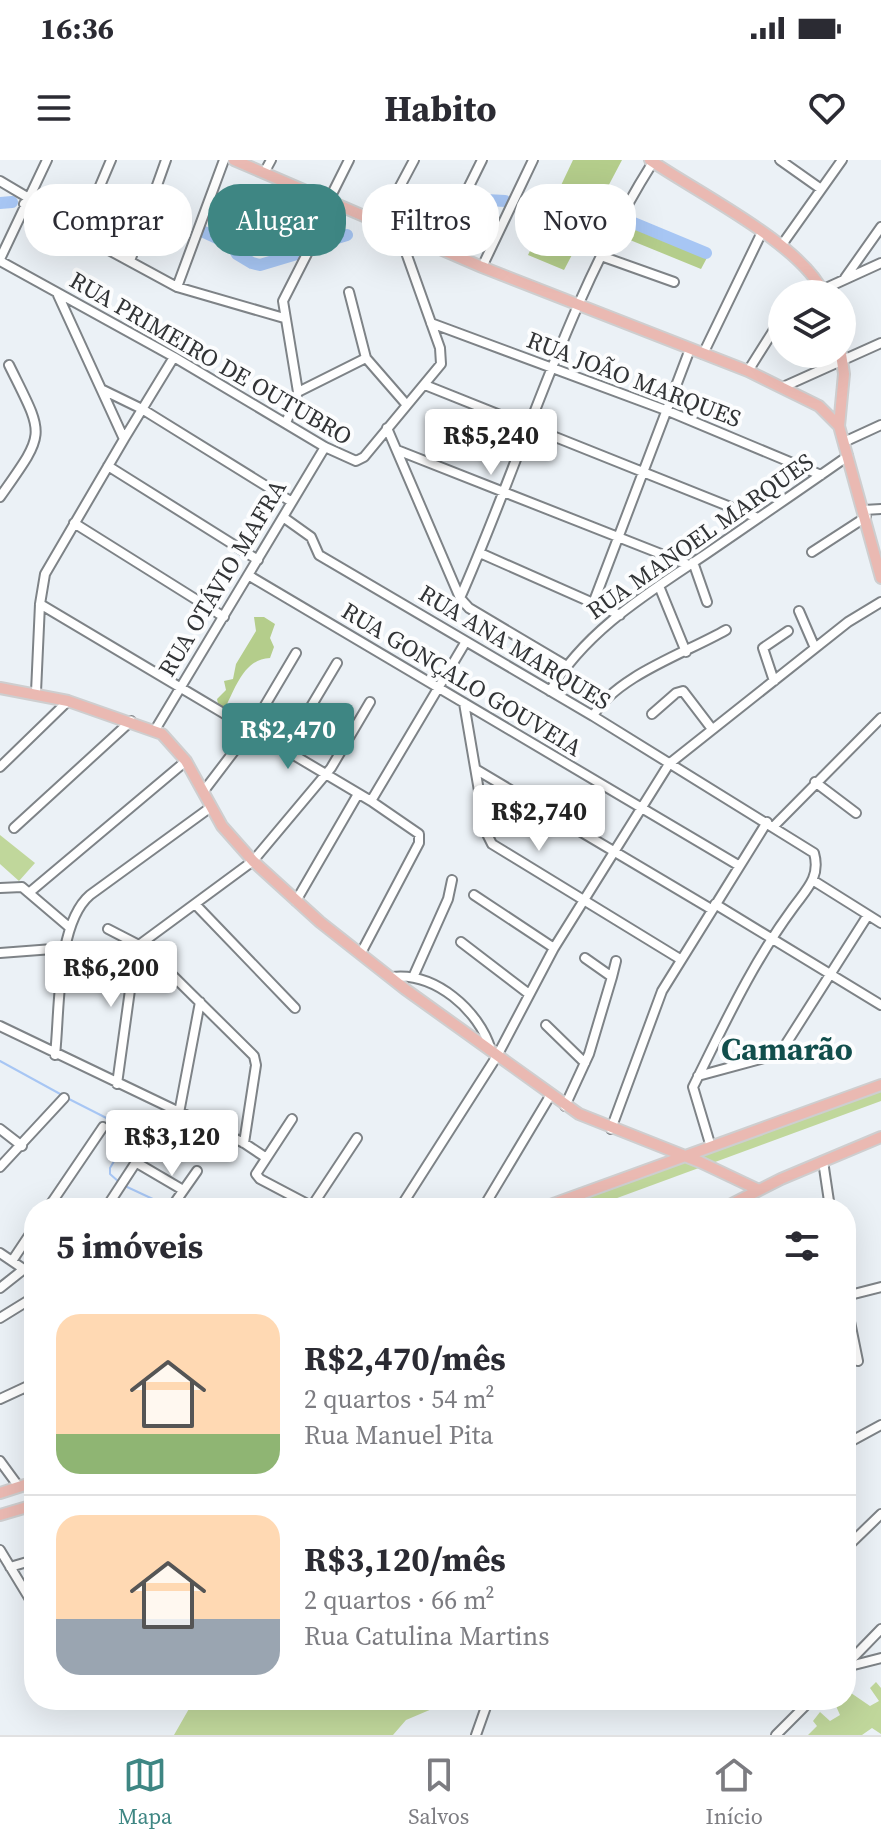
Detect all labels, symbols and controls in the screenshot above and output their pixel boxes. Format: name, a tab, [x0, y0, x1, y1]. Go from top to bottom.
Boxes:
text: 16:36	[40, 8, 114, 49]
text: Habito	[384, 84, 497, 133]
icon: menu	[32, 86, 76, 130]
icon: heart	[805, 86, 849, 130]
chip: Comprar	[24, 184, 192, 256]
chip: Alugar	[208, 184, 346, 256]
chip: Filtros	[362, 184, 499, 256]
chip: Novo	[515, 184, 636, 256]
street label: RUA PRIMEIRO DE OUTUBRO	[64, 263, 358, 453]
map controls	[768, 280, 856, 368]
button: layers	[768, 280, 856, 368]
street label: RUA JOÃO MARQUES	[522, 323, 746, 435]
pin: R$5,240	[417, 409, 565, 477]
text: R$5,240	[443, 417, 539, 453]
street label: RUA MANOEL MARQUES	[580, 445, 820, 627]
street label: RUA OTÁVIO MAFRA	[150, 473, 294, 683]
street label: RUA ANA MARQUES	[413, 577, 617, 717]
street label: RUA GONÇALO GOUVEIA	[336, 594, 588, 764]
pin: R$2,470	[214, 703, 362, 771]
text: R$2,470	[240, 711, 336, 747]
pin: R$2,740	[465, 785, 613, 853]
text: R$2,740	[491, 793, 587, 829]
pin: R$6,200	[37, 941, 185, 1009]
text: R$6,200	[63, 949, 159, 985]
district label: Camarão	[721, 1027, 853, 1071]
pin: R$3,120	[98, 1110, 246, 1178]
text: R$3,120	[124, 1118, 220, 1154]
text: 5 imóveis	[56, 1223, 203, 1269]
icon: filters	[780, 1224, 824, 1268]
text: R$2,470/mês	[304, 1335, 506, 1381]
icon: home	[120, 1346, 216, 1442]
text: 2 quartos · 54 m²	[304, 1381, 495, 1417]
text: Rua Manuel Pita	[304, 1417, 493, 1453]
text: R$3,120/mês	[304, 1536, 506, 1582]
icon: home	[120, 1547, 216, 1643]
text: 2 quartos · 66 m²	[304, 1582, 495, 1618]
text: Rua Catulina Martins	[304, 1618, 550, 1654]
tab: Mapa	[118, 1753, 172, 1831]
tab: Salvos	[408, 1753, 469, 1831]
tab: Início	[706, 1753, 763, 1831]

